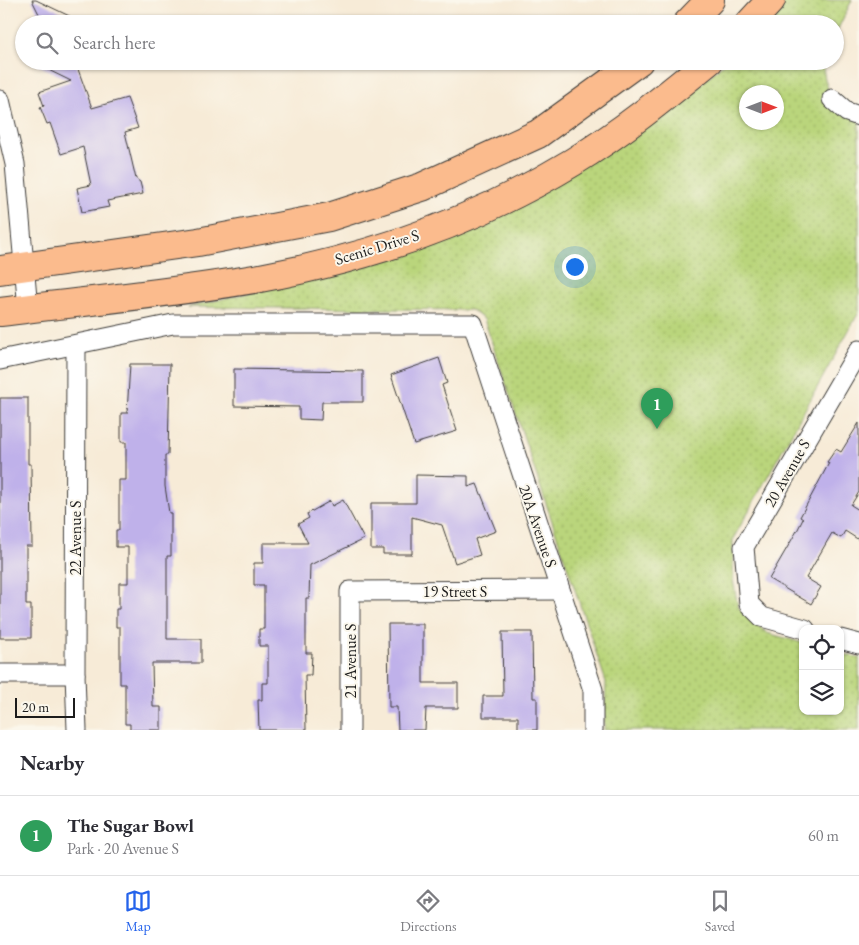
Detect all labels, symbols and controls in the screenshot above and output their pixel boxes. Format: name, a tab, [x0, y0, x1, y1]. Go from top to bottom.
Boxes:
search box	[15, 15, 844, 70]
icon: search	[33, 29, 61, 57]
text: Search here	[73, 30, 155, 55]
north arrow	[739, 85, 784, 130]
street label: Scenic Drive S	[332, 224, 422, 270]
your location	[562, 254, 588, 280]
pin: 1	[641, 388, 673, 429]
street label: 20 Avenue S	[759, 435, 815, 511]
street label: 20A Avenue S	[514, 482, 562, 570]
street label: 22 Avenue S	[65, 500, 86, 576]
street label: 19 Street S	[423, 581, 487, 602]
street label: 21 Avenue S	[340, 623, 361, 699]
map controls	[799, 625, 844, 715]
button: locate	[799, 625, 844, 670]
button: layers	[799, 670, 844, 715]
scale bar	[15, 695, 75, 718]
text: 20 m	[22, 698, 49, 716]
text: Nearby	[20, 749, 84, 776]
text: The Sugar Bowl	[67, 813, 194, 838]
text: 1	[32, 825, 40, 846]
text: 60 m	[808, 825, 839, 846]
text: Park · 20 Avenue S	[67, 838, 179, 859]
tab: Map	[124, 887, 152, 935]
tab: Directions	[400, 887, 457, 935]
tab: Saved	[705, 887, 735, 935]

